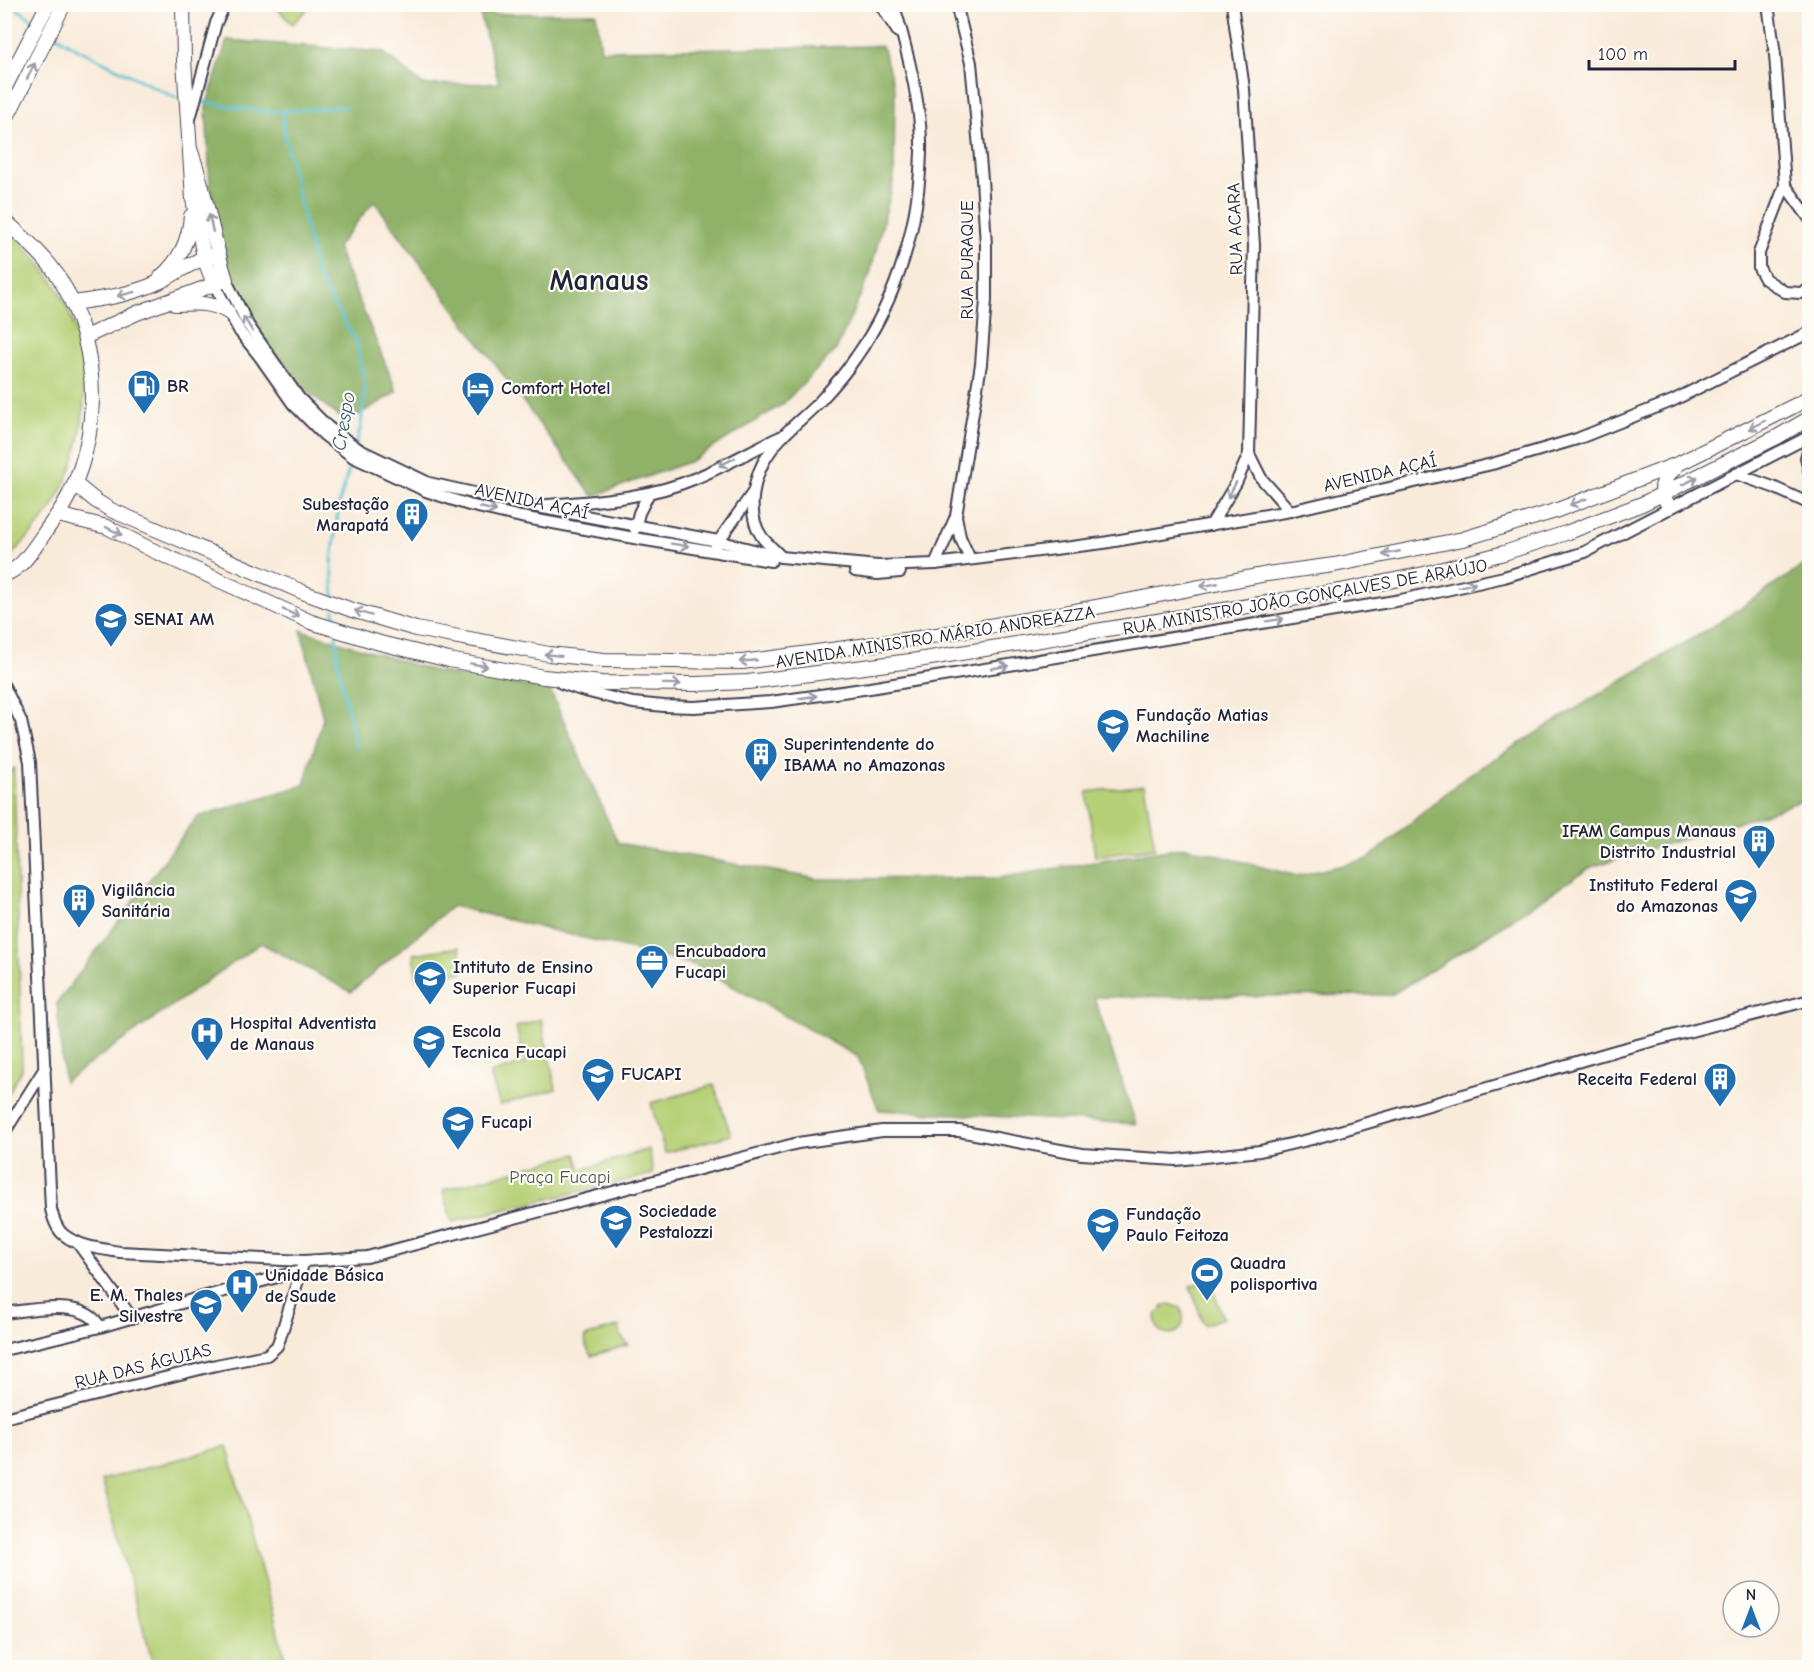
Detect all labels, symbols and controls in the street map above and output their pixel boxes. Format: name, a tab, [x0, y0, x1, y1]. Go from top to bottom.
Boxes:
scale bar	[1589, 33, 1734, 71]
text: 100 m	[1598, 44, 1648, 65]
one-way arrow	[25, 62, 37, 80]
street label: RUA ACARA	[1223, 182, 1248, 276]
street label: RUA PURAQUE	[957, 200, 978, 320]
one-way arrow	[205, 214, 216, 234]
district label: Manaus	[549, 263, 649, 298]
one-way arrow	[117, 288, 136, 300]
one-way arrow	[242, 316, 254, 333]
fuel station icon: BR	[126, 368, 162, 415]
hotel icon: Comfort Hotel	[460, 370, 496, 417]
place label: BR	[167, 376, 189, 397]
place label: Comfort Hotel	[501, 378, 610, 399]
water label: Crespo	[327, 390, 360, 452]
one-way arrow	[1749, 419, 1767, 431]
street label: AVENIDA AÇAÍ	[1321, 449, 1439, 497]
one-way arrow	[719, 456, 736, 468]
one-way arrow	[1681, 475, 1698, 487]
street label: AVENIDA AÇAÍ	[473, 478, 591, 524]
one-way arrow	[1226, 481, 1237, 499]
place label: Subestação Marapatá	[302, 494, 389, 536]
building icon: Subestação Marapatá	[394, 496, 430, 543]
one-way arrow	[1570, 497, 1588, 508]
one-way arrow	[479, 504, 498, 516]
one-way arrow	[105, 526, 123, 538]
one-way arrow	[670, 540, 689, 551]
one-way arrow	[1382, 548, 1401, 560]
street label: RUA MINISTRO JOÃO GONÇALVES DE ARAÚJO	[1121, 554, 1489, 640]
one-way arrow	[1457, 579, 1476, 591]
one-way arrow	[1200, 580, 1220, 591]
school or university icon: SENAI AM	[93, 601, 129, 648]
street label: AVENIDA MINISTRO MÁRIO ANDREAZZA	[774, 601, 1096, 673]
one-way arrow	[354, 607, 373, 618]
place label: SENAI AM	[134, 609, 214, 630]
one-way arrow	[282, 609, 300, 620]
one-way arrow	[1265, 615, 1285, 626]
one-way arrow	[544, 649, 563, 660]
one-way arrow	[738, 656, 758, 667]
one-way arrow	[468, 660, 488, 671]
one-way arrow	[990, 661, 1010, 672]
one-way arrow	[662, 678, 682, 690]
one-way arrow	[797, 691, 817, 702]
place label: Fundação Matias Machiline	[1136, 705, 1268, 747]
school or university icon: Fundação Matias Machiline	[1095, 707, 1131, 754]
place label: Superintendente do IBAMA no Amazonas	[784, 734, 946, 776]
building icon: Superintendente do IBAMA no Amazonas	[743, 736, 779, 783]
place label: IFAM Campus Manaus Distrito Industrial	[1562, 821, 1736, 863]
building icon: IFAM Campus Manaus Distrito Industrial	[1741, 823, 1777, 870]
place label: Instituto Federal do Amazonas	[1589, 875, 1718, 917]
school or university icon: Instituto Federal do Amazonas	[1723, 877, 1759, 924]
place label: Vigilância Sanitária	[102, 880, 175, 922]
building icon: Vigilância Sanitária	[61, 882, 97, 929]
place label: Encubadora Fucapi	[675, 941, 766, 983]
office icon: Encubadora Fucapi	[634, 943, 670, 990]
place label: Intituto de Ensino Superior Fucapi	[453, 957, 593, 999]
school or university icon: Intituto de Ensino Superior Fucapi	[412, 959, 448, 1006]
place label: Hospital Adventista de Manaus	[230, 1013, 377, 1055]
hospital icon: Hospital Adventista de Manaus	[189, 1015, 225, 1062]
place label: Escola Tecnica Fucapi	[452, 1021, 567, 1063]
school or university icon: Escola Tecnica Fucapi	[411, 1023, 447, 1070]
school or university icon: FUCAPI	[580, 1056, 616, 1103]
building icon: Receita Federal	[1702, 1061, 1738, 1108]
place label: FUCAPI	[621, 1064, 682, 1085]
place label: Receita Federal	[1577, 1069, 1697, 1090]
school or university icon: Fucapi	[440, 1104, 476, 1151]
place label: Fucapi	[481, 1112, 532, 1133]
park label: Praça Fucapi	[509, 1167, 611, 1188]
place label: Sociedade Pestalozzi	[639, 1201, 717, 1243]
school or university icon: Sociedade Pestalozzi	[598, 1203, 634, 1250]
place label: Fundação Paulo Feitoza	[1126, 1204, 1229, 1246]
school or university icon: Fundação Paulo Feitoza	[1085, 1206, 1121, 1253]
place label: Quadra polisportiva	[1230, 1253, 1318, 1295]
sports icon: Quadra polisportiva	[1189, 1255, 1225, 1302]
place label: Unidade Básica de Saude	[265, 1265, 384, 1307]
hospital icon: Unidade Básica de Saude	[224, 1267, 260, 1314]
place label: E. M. Thales Silvestre	[90, 1285, 183, 1327]
school or university icon: E. M. Thales Silvestre	[188, 1287, 224, 1334]
street label: RUA DAS ÁGUIAS	[72, 1338, 214, 1394]
north arrow	[1721, 1579, 1781, 1639]
text: N	[1746, 1586, 1756, 1604]

